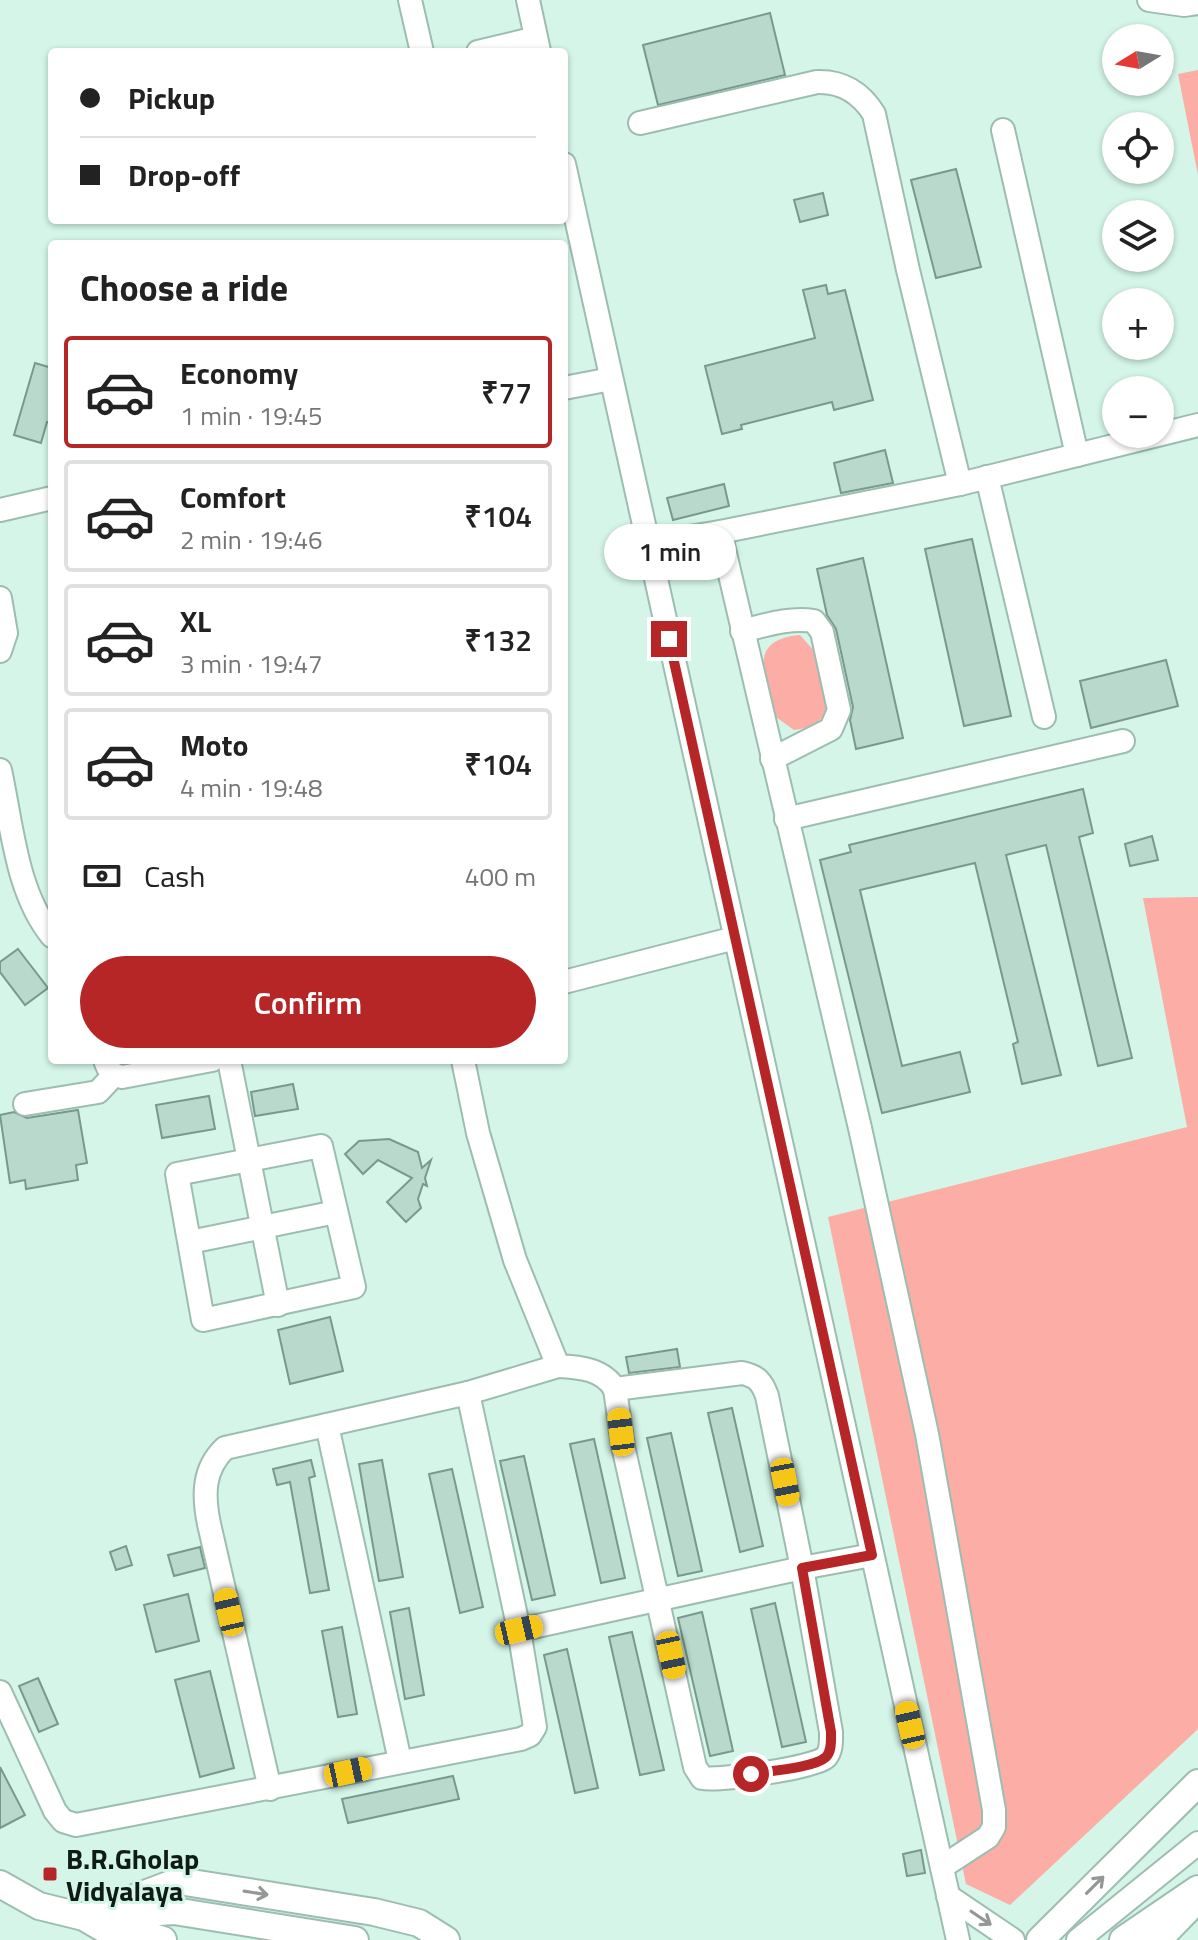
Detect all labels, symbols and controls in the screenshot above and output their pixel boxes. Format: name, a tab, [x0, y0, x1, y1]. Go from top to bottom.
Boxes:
north arrow	[1102, 24, 1174, 96]
map controls	[1102, 24, 1174, 448]
text: Pickup	[128, 75, 215, 121]
button: locate	[1102, 112, 1174, 184]
text: Drop-off	[128, 152, 240, 198]
button: layers	[1102, 200, 1174, 272]
text: Choose a ride	[80, 260, 288, 315]
button: +	[1102, 288, 1174, 360]
text: Economy	[180, 350, 298, 396]
icon: car	[84, 356, 156, 428]
text: ₹77	[481, 369, 532, 415]
button: −	[1102, 376, 1174, 448]
text: 1 min · 19:45	[180, 396, 323, 435]
text: Comfort	[180, 474, 286, 520]
icon: car	[84, 480, 156, 552]
text: ₹104	[464, 493, 532, 539]
text: 2 min · 19:46	[180, 520, 323, 559]
callout: 1 min	[603, 523, 735, 579]
text: 1 min	[639, 532, 701, 571]
text: XL	[180, 598, 211, 644]
icon: car	[84, 604, 156, 676]
text: ₹132	[464, 617, 532, 663]
route end	[651, 621, 687, 657]
text: 3 min · 19:47	[180, 644, 323, 683]
text: Moto	[180, 722, 248, 768]
icon: car	[84, 728, 156, 800]
text: ₹104	[464, 741, 532, 787]
text: 4 min · 19:48	[180, 768, 323, 807]
text: Cash	[144, 853, 205, 899]
icon: cash	[80, 854, 124, 898]
text: 400 m	[465, 857, 536, 896]
button: Confirm	[80, 956, 536, 1048]
car	[606, 1407, 636, 1457]
car	[769, 1456, 801, 1508]
car	[212, 1586, 246, 1638]
car	[493, 1613, 545, 1647]
car	[654, 1629, 688, 1681]
car	[893, 1699, 927, 1751]
car	[322, 1755, 374, 1789]
route start	[733, 1756, 769, 1792]
place label: B.R.Gholap Vidyalaya	[66, 1837, 199, 1912]
marker: B.R.Gholap Vidyalaya	[41, 1865, 59, 1883]
one-way arrow	[1085, 1876, 1104, 1895]
one-way arrow	[242, 1886, 268, 1901]
one-way arrow	[969, 1910, 991, 1926]

